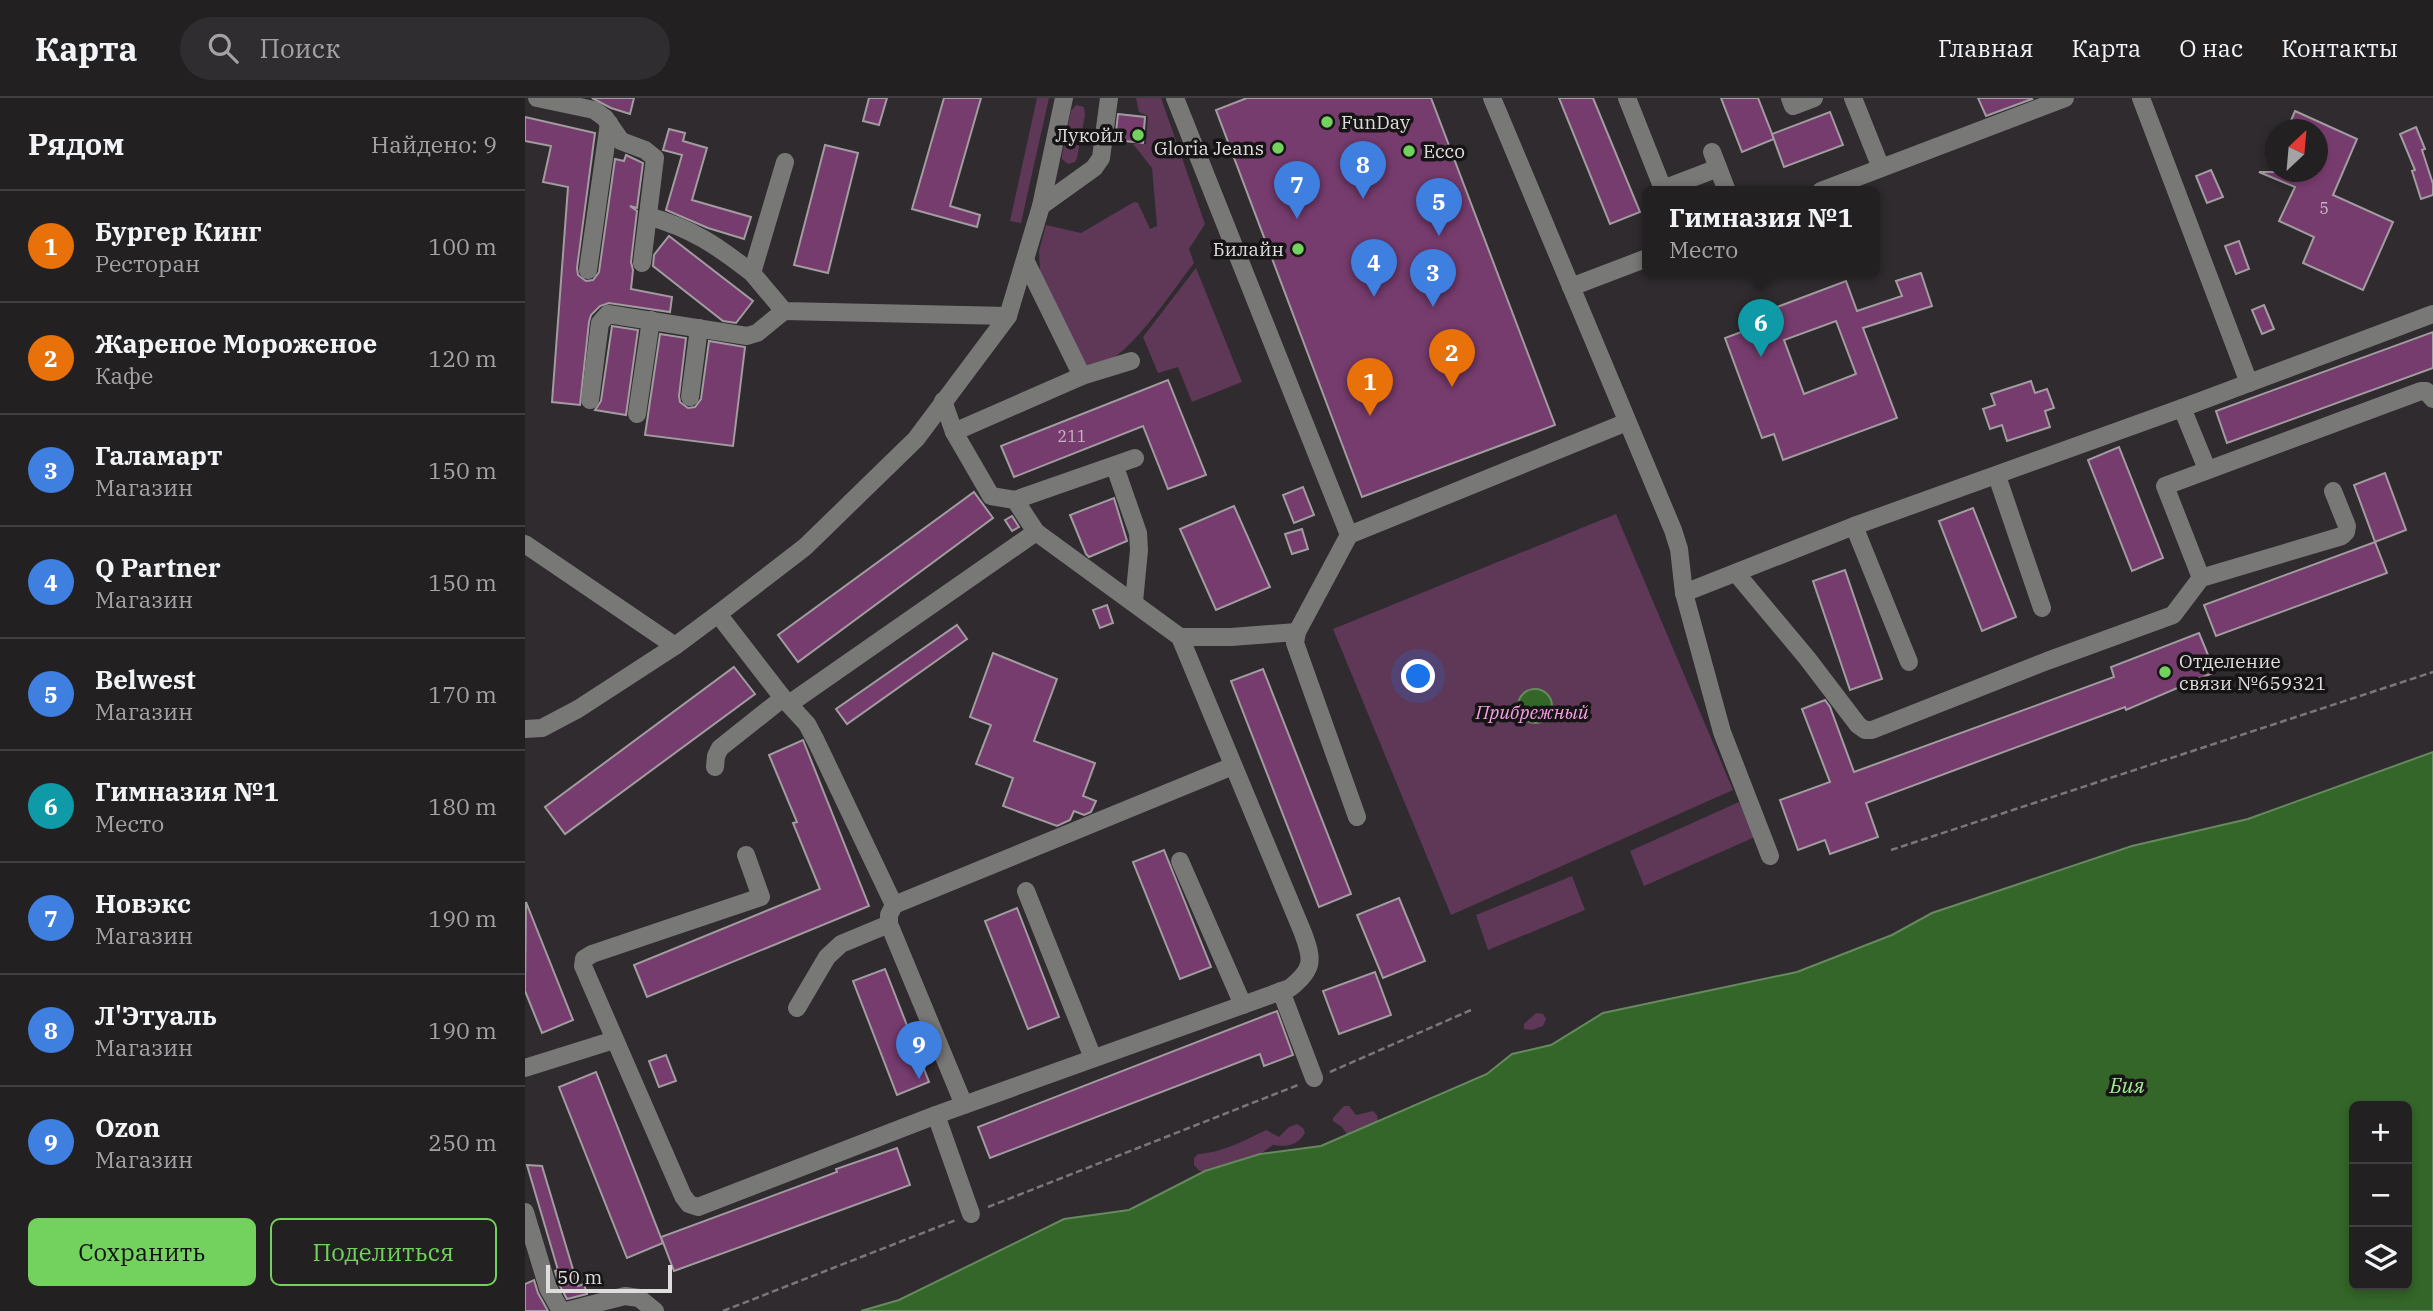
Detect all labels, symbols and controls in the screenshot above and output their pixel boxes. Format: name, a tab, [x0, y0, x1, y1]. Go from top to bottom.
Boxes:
search box	[180, 17, 670, 80]
text: Карта	[35, 27, 138, 70]
icon: search	[204, 29, 242, 67]
text: Поиск	[260, 31, 340, 65]
text: Главная	[1938, 32, 2034, 64]
text: Карта	[2072, 32, 2141, 64]
text: О нас	[2179, 32, 2243, 64]
text: Контакты	[2281, 32, 2398, 64]
place label: FunDay	[1341, 110, 1411, 134]
marker: FunDay	[1319, 114, 1335, 130]
north arrow	[2265, 119, 2328, 182]
place label: Лукойл	[1055, 123, 1124, 147]
text: Рядом	[28, 124, 124, 163]
marker: Лукойл	[1130, 127, 1146, 143]
text: Найдено: 9	[371, 129, 497, 159]
place label: Gloria Jeans	[1154, 136, 1264, 160]
place label: Ecco	[1423, 139, 1465, 163]
marker: Gloria Jeans	[1270, 140, 1286, 156]
pin: 8	[1340, 141, 1386, 199]
marker: Ecco	[1401, 143, 1417, 159]
pin: 7	[1274, 161, 1320, 219]
pin: 5	[1416, 178, 1462, 236]
popup	[1642, 186, 1880, 277]
house number: 5	[2319, 198, 2329, 218]
text: Гимназия №1	[1669, 200, 1853, 234]
text: Бургер Кинг	[95, 214, 262, 248]
text: 1	[44, 231, 58, 261]
text: 100 m	[428, 231, 497, 261]
text: Место	[1669, 234, 1738, 264]
place label: Билайн	[1213, 237, 1284, 261]
pin: 4	[1351, 239, 1397, 297]
marker: Билайн	[1290, 241, 1306, 257]
text: Ресторан	[95, 248, 200, 278]
pin: 3	[1410, 249, 1456, 307]
pin: 6	[1738, 299, 1784, 357]
text: Жареное Мороженое	[95, 326, 377, 360]
pin: 2	[1429, 329, 1475, 387]
text: 2	[44, 343, 58, 373]
text: 120 m	[428, 343, 497, 373]
pin: 1	[1347, 358, 1393, 416]
text: Кафе	[95, 360, 153, 390]
house number: 211	[1058, 426, 1086, 446]
text: Галамарт	[95, 438, 222, 472]
text: 3	[44, 455, 58, 485]
text: 150 m	[428, 455, 497, 485]
text: Магазин	[95, 472, 193, 502]
text: Q Partner	[95, 550, 221, 584]
text: 4	[44, 567, 58, 597]
text: 150 m	[428, 567, 497, 597]
text: Магазин	[95, 584, 193, 614]
place label: Отделение связи №659321	[2179, 649, 2326, 695]
your location	[1401, 659, 1435, 693]
text: Belwest	[95, 662, 196, 696]
marker: Отделение связи №659321	[2157, 664, 2173, 680]
text: 5	[44, 679, 58, 709]
text: 170 m	[428, 679, 497, 709]
text: Магазин	[95, 696, 193, 726]
park label: Прибрежный	[1474, 700, 1589, 724]
text: Гимназия №1	[95, 774, 279, 808]
text: 6	[44, 791, 58, 821]
text: 180 m	[428, 791, 497, 821]
text: Место	[95, 808, 164, 838]
text: Новэкс	[95, 886, 191, 920]
text: 7	[44, 903, 58, 933]
text: 190 m	[428, 903, 497, 933]
text: Магазин	[95, 920, 193, 950]
text: Л'Этуаль	[95, 998, 217, 1032]
text: 8	[44, 1015, 58, 1045]
text: 190 m	[428, 1015, 497, 1045]
pin: 9	[896, 1021, 942, 1079]
text: Магазин	[95, 1032, 193, 1062]
water label: Бия	[2109, 1071, 2144, 1099]
map controls	[2349, 1101, 2412, 1290]
button: +	[2349, 1101, 2412, 1164]
text: Ozon	[95, 1110, 160, 1144]
text: 9	[44, 1127, 58, 1157]
text: 250 m	[428, 1127, 497, 1157]
text: Магазин	[95, 1144, 193, 1174]
button: −	[2349, 1164, 2412, 1227]
button: Сохранить	[28, 1218, 256, 1286]
button: Поделиться	[270, 1218, 497, 1286]
button: layers	[2349, 1227, 2412, 1290]
scale bar	[546, 1262, 672, 1294]
text: 50 m	[557, 1265, 602, 1289]

